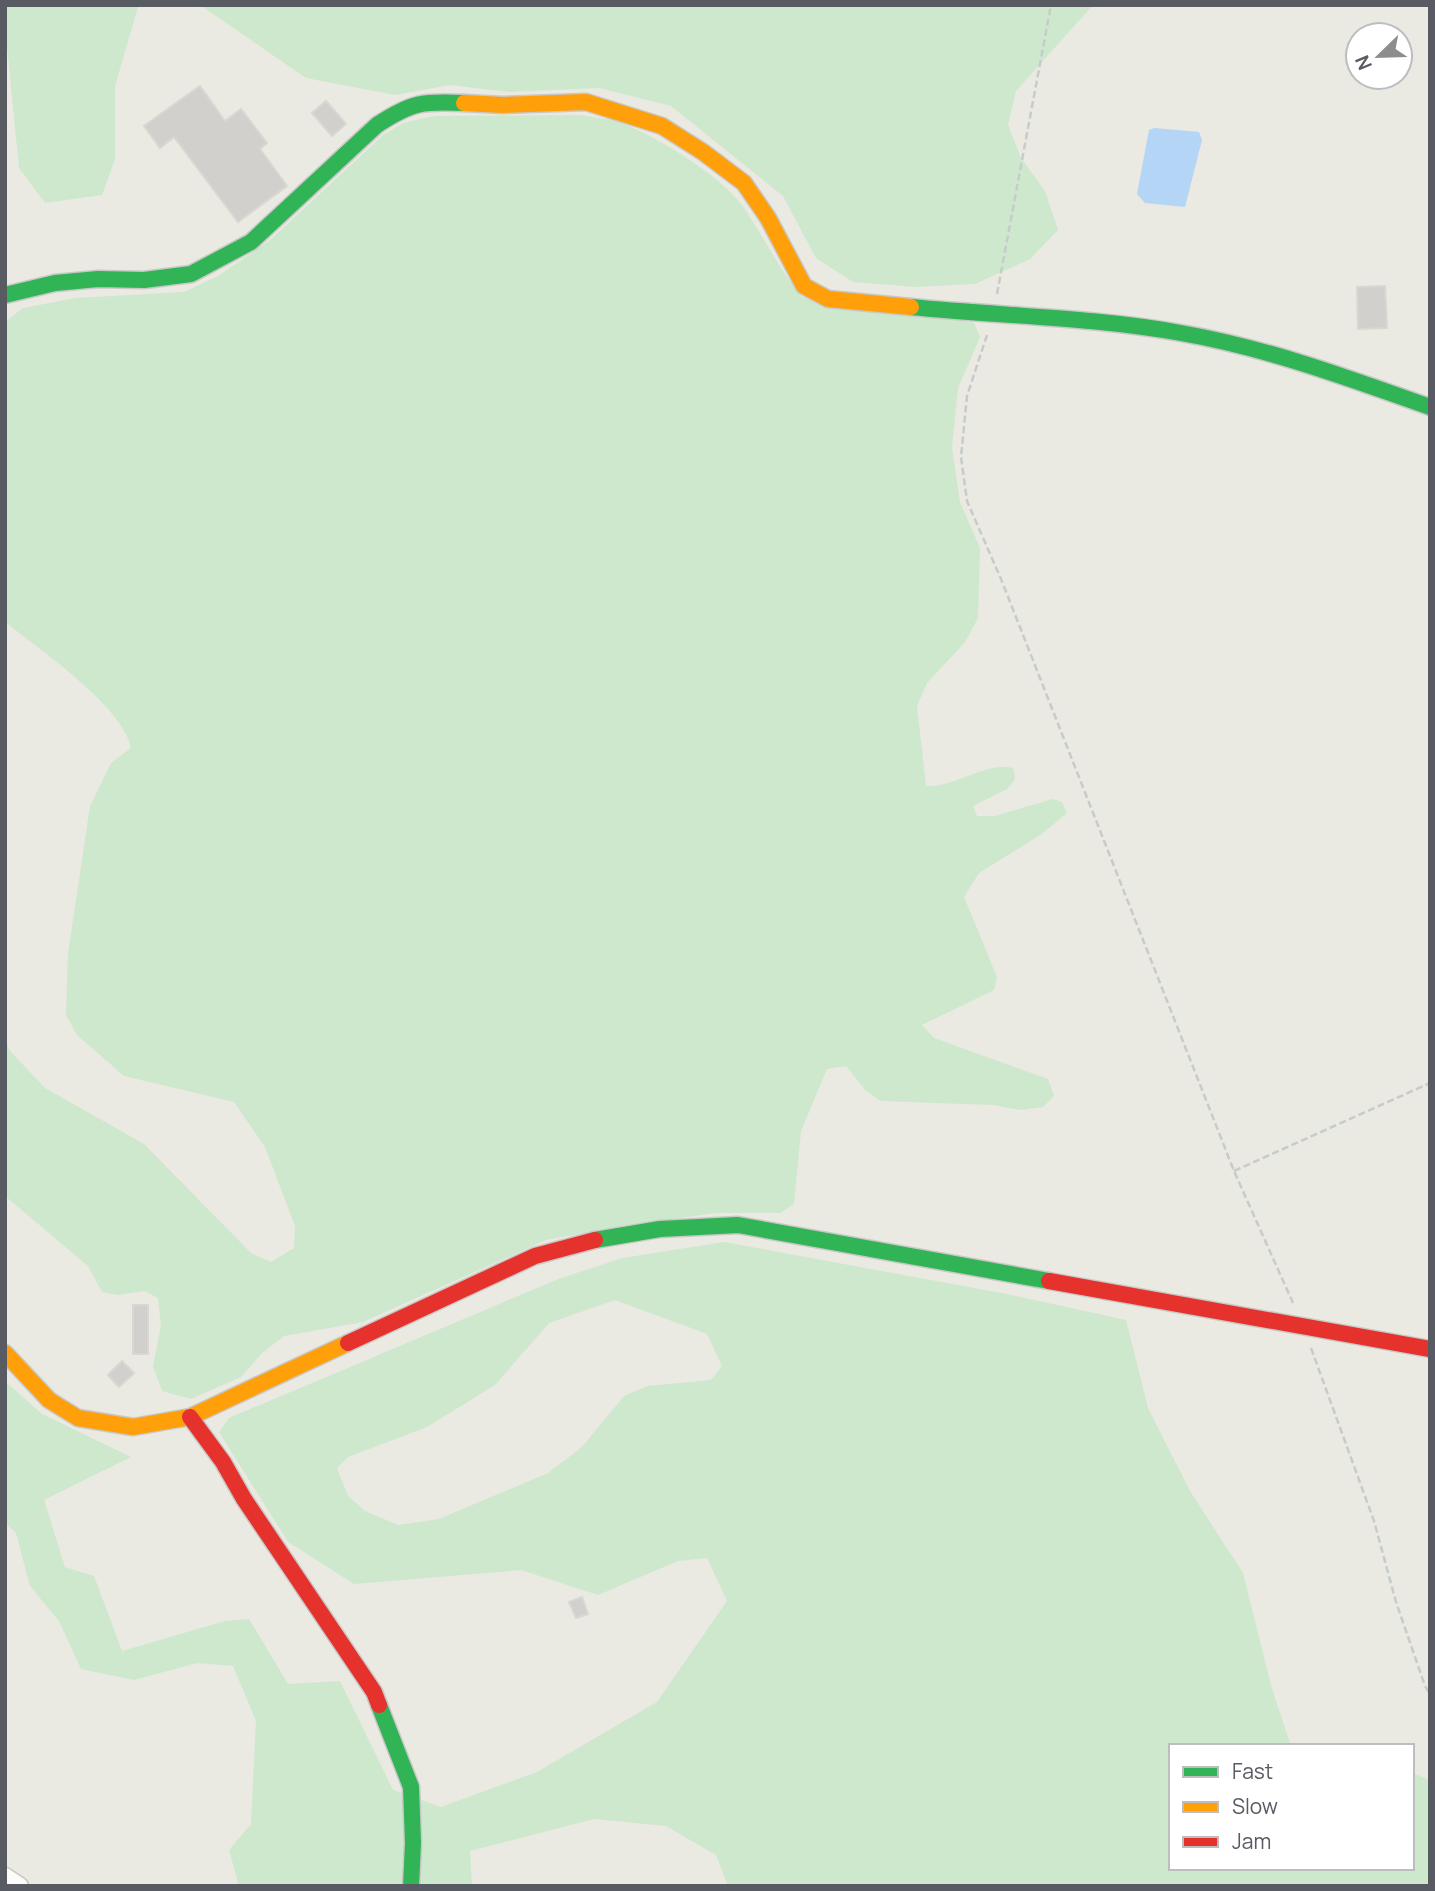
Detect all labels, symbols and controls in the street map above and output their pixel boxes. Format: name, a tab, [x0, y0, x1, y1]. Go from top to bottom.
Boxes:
north arrow	[1344, 21, 1414, 91]
text: N	[1349, 51, 1378, 74]
legend	[1169, 1744, 1414, 1870]
text: Fast	[1232, 1757, 1273, 1785]
text: Slow	[1232, 1792, 1278, 1820]
text: Jam	[1232, 1827, 1271, 1855]

